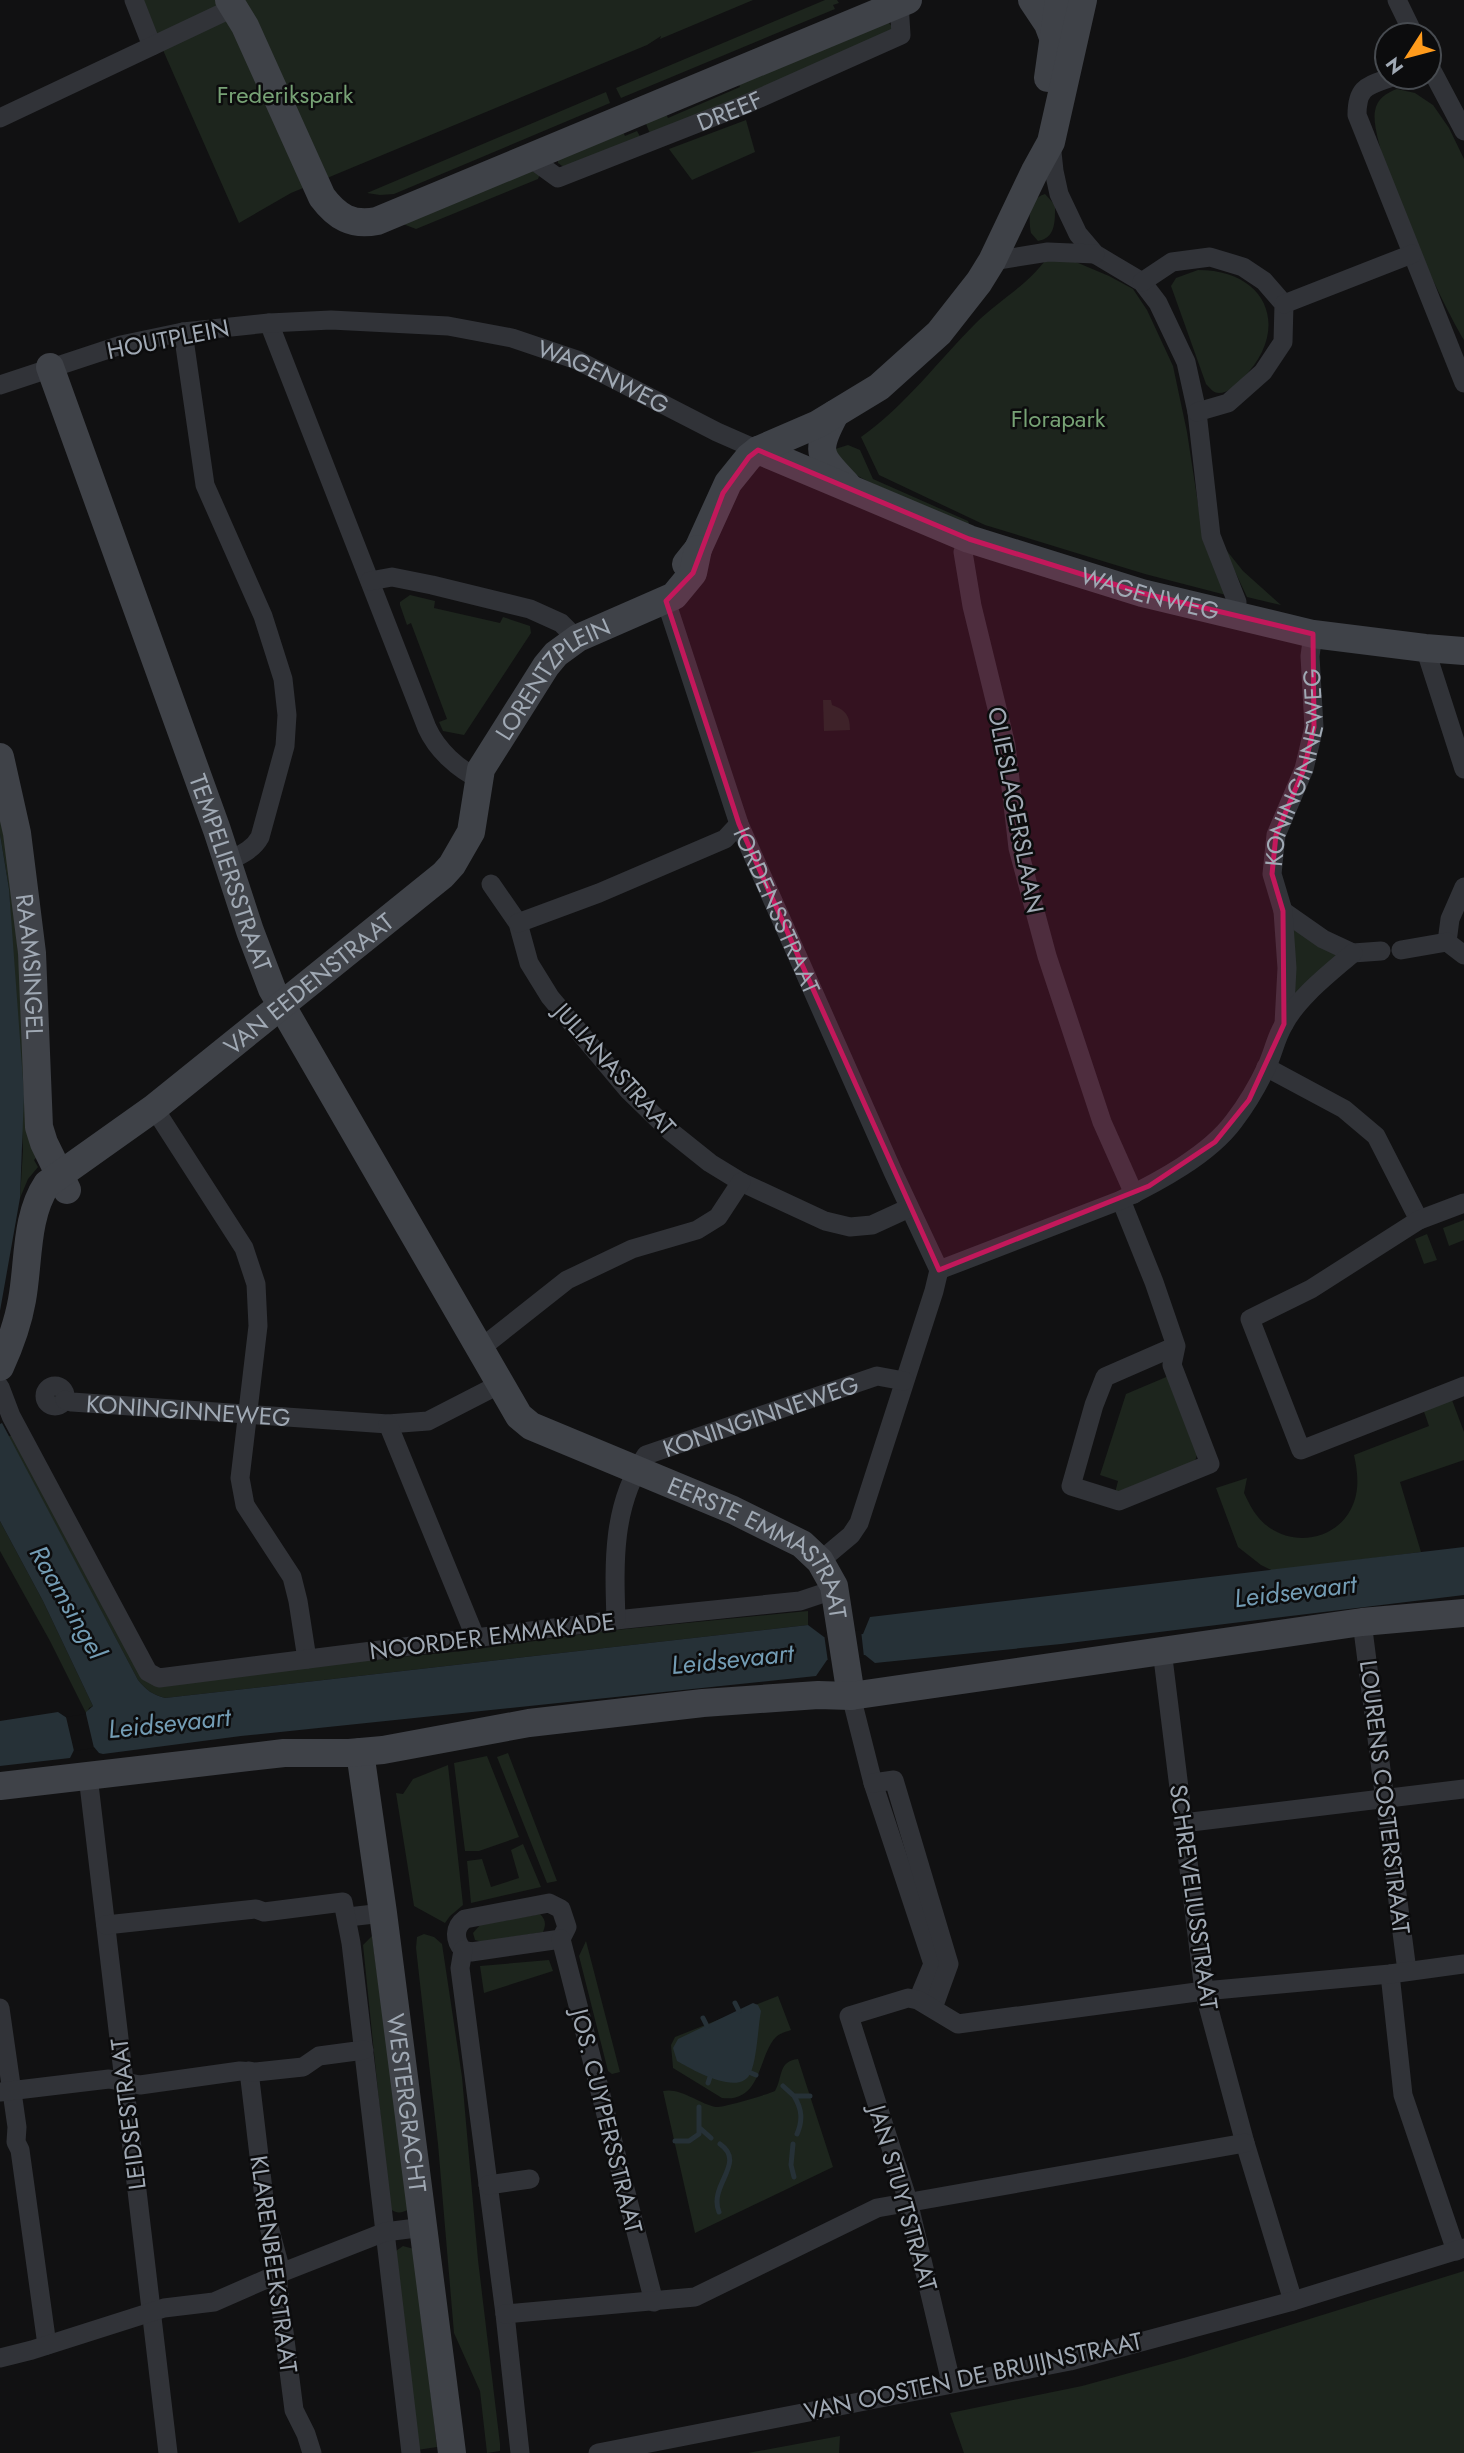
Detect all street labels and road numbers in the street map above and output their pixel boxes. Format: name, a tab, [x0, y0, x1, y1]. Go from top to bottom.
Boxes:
street label: DREEF	[691, 81, 768, 139]
street label: HOUTPLEIN	[104, 310, 232, 368]
street label: WAGENWEG	[533, 330, 676, 422]
street label: WAGENWEG	[1076, 557, 1223, 628]
street label: LORENTZPLEIN	[486, 608, 616, 747]
street label: KONINGINNEWEG	[1255, 668, 1332, 868]
street label: OLIESLAGERSLAAN	[979, 704, 1053, 916]
street label: TEMPELIERSSTRAAT	[181, 769, 281, 976]
street label: IORDENSSTRAAT	[725, 821, 829, 999]
street label: RAAMSINGEL	[7, 892, 53, 1040]
street label: VAN EEDENSTRAAT	[216, 904, 401, 1063]
street label: JULIANASTRAAT	[544, 993, 684, 1143]
street label: KONINGINNEWEG	[658, 1366, 863, 1466]
street label: KONINGINNEWEG	[85, 1386, 292, 1435]
street label: EERSTE EMMASTRAAT	[662, 1467, 856, 1621]
street label: NOORDER EMMAKADE	[367, 1604, 617, 1668]
street label: LOURENS COSTERSTRAAT	[1351, 1658, 1419, 1936]
street label: SCHREVELIUSSTRAAT	[1161, 1782, 1227, 2012]
street label: JOS. CUYPERSSTRAAT	[561, 2002, 652, 2237]
street label: WESTERGRACHT	[378, 2011, 436, 2194]
street label: LEIDSESTRAAT	[101, 2036, 155, 2192]
street label: JAN STUYTSTRAAT	[859, 2098, 946, 2295]
street label: KLARENBEEKSTRAAT	[241, 2153, 307, 2375]
street label: VAN OOSTEN DE BRUIJNSTRAAT	[801, 2323, 1145, 2429]

